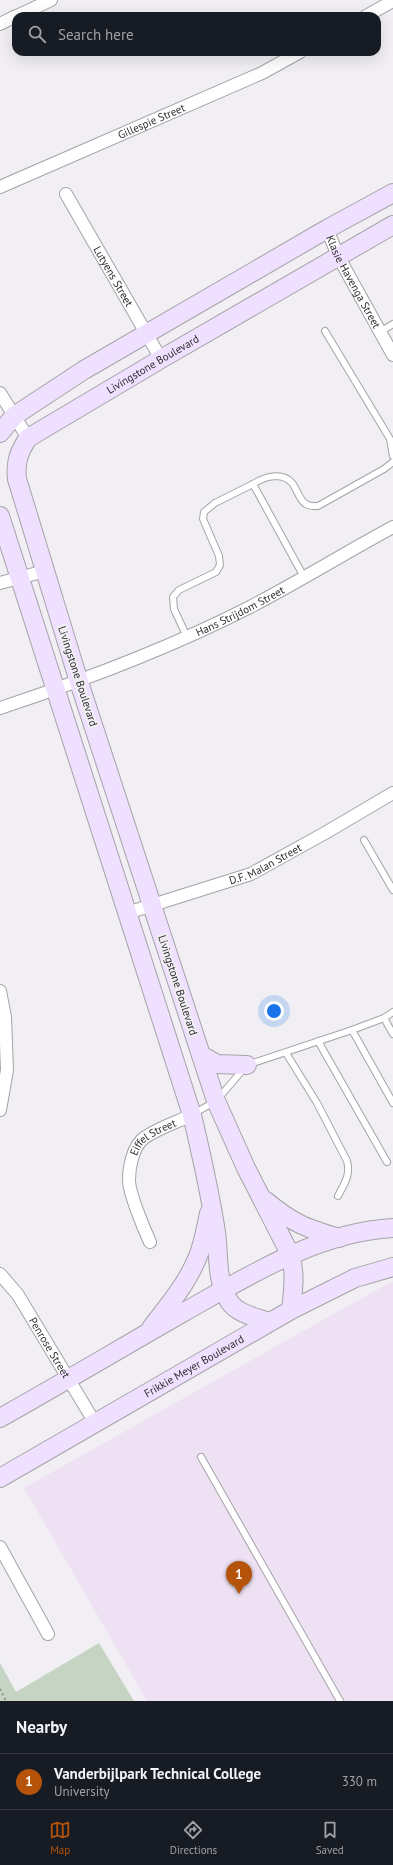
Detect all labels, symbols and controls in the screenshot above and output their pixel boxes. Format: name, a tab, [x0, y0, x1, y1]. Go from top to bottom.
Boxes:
search box	[12, 12, 381, 56]
icon: search	[26, 23, 48, 45]
text: Search here	[58, 25, 134, 44]
street label: Gillespie Street	[116, 100, 187, 142]
street label: Klasie Havenga Street	[323, 233, 384, 331]
street label: Lutyens Street	[90, 244, 136, 309]
street label: Livingstone Boulevard	[104, 332, 202, 397]
street label: Hans Strijdom Street	[193, 583, 287, 639]
street label: Livingstone Boulevard	[55, 624, 101, 728]
street label: D.F. Malan Street	[227, 840, 304, 887]
street label: Livingstone Boulevard	[155, 933, 201, 1037]
your location	[264, 1001, 284, 1021]
street label: Eiffel Street	[127, 1116, 178, 1157]
street label: Penrose Street	[26, 1315, 73, 1381]
street label: Frikkie Meyer Boulevard	[142, 1332, 247, 1400]
pin: 1	[226, 1561, 252, 1594]
text: Nearby	[16, 1716, 67, 1738]
text: Vanderbijlpark Technical College	[54, 1764, 261, 1783]
text: 1	[25, 1773, 33, 1790]
text: 330 m	[342, 1773, 377, 1790]
text: University	[54, 1783, 110, 1800]
tab: Map	[49, 1819, 71, 1857]
tab: Directions	[170, 1819, 217, 1857]
tab: Saved	[316, 1819, 344, 1857]

